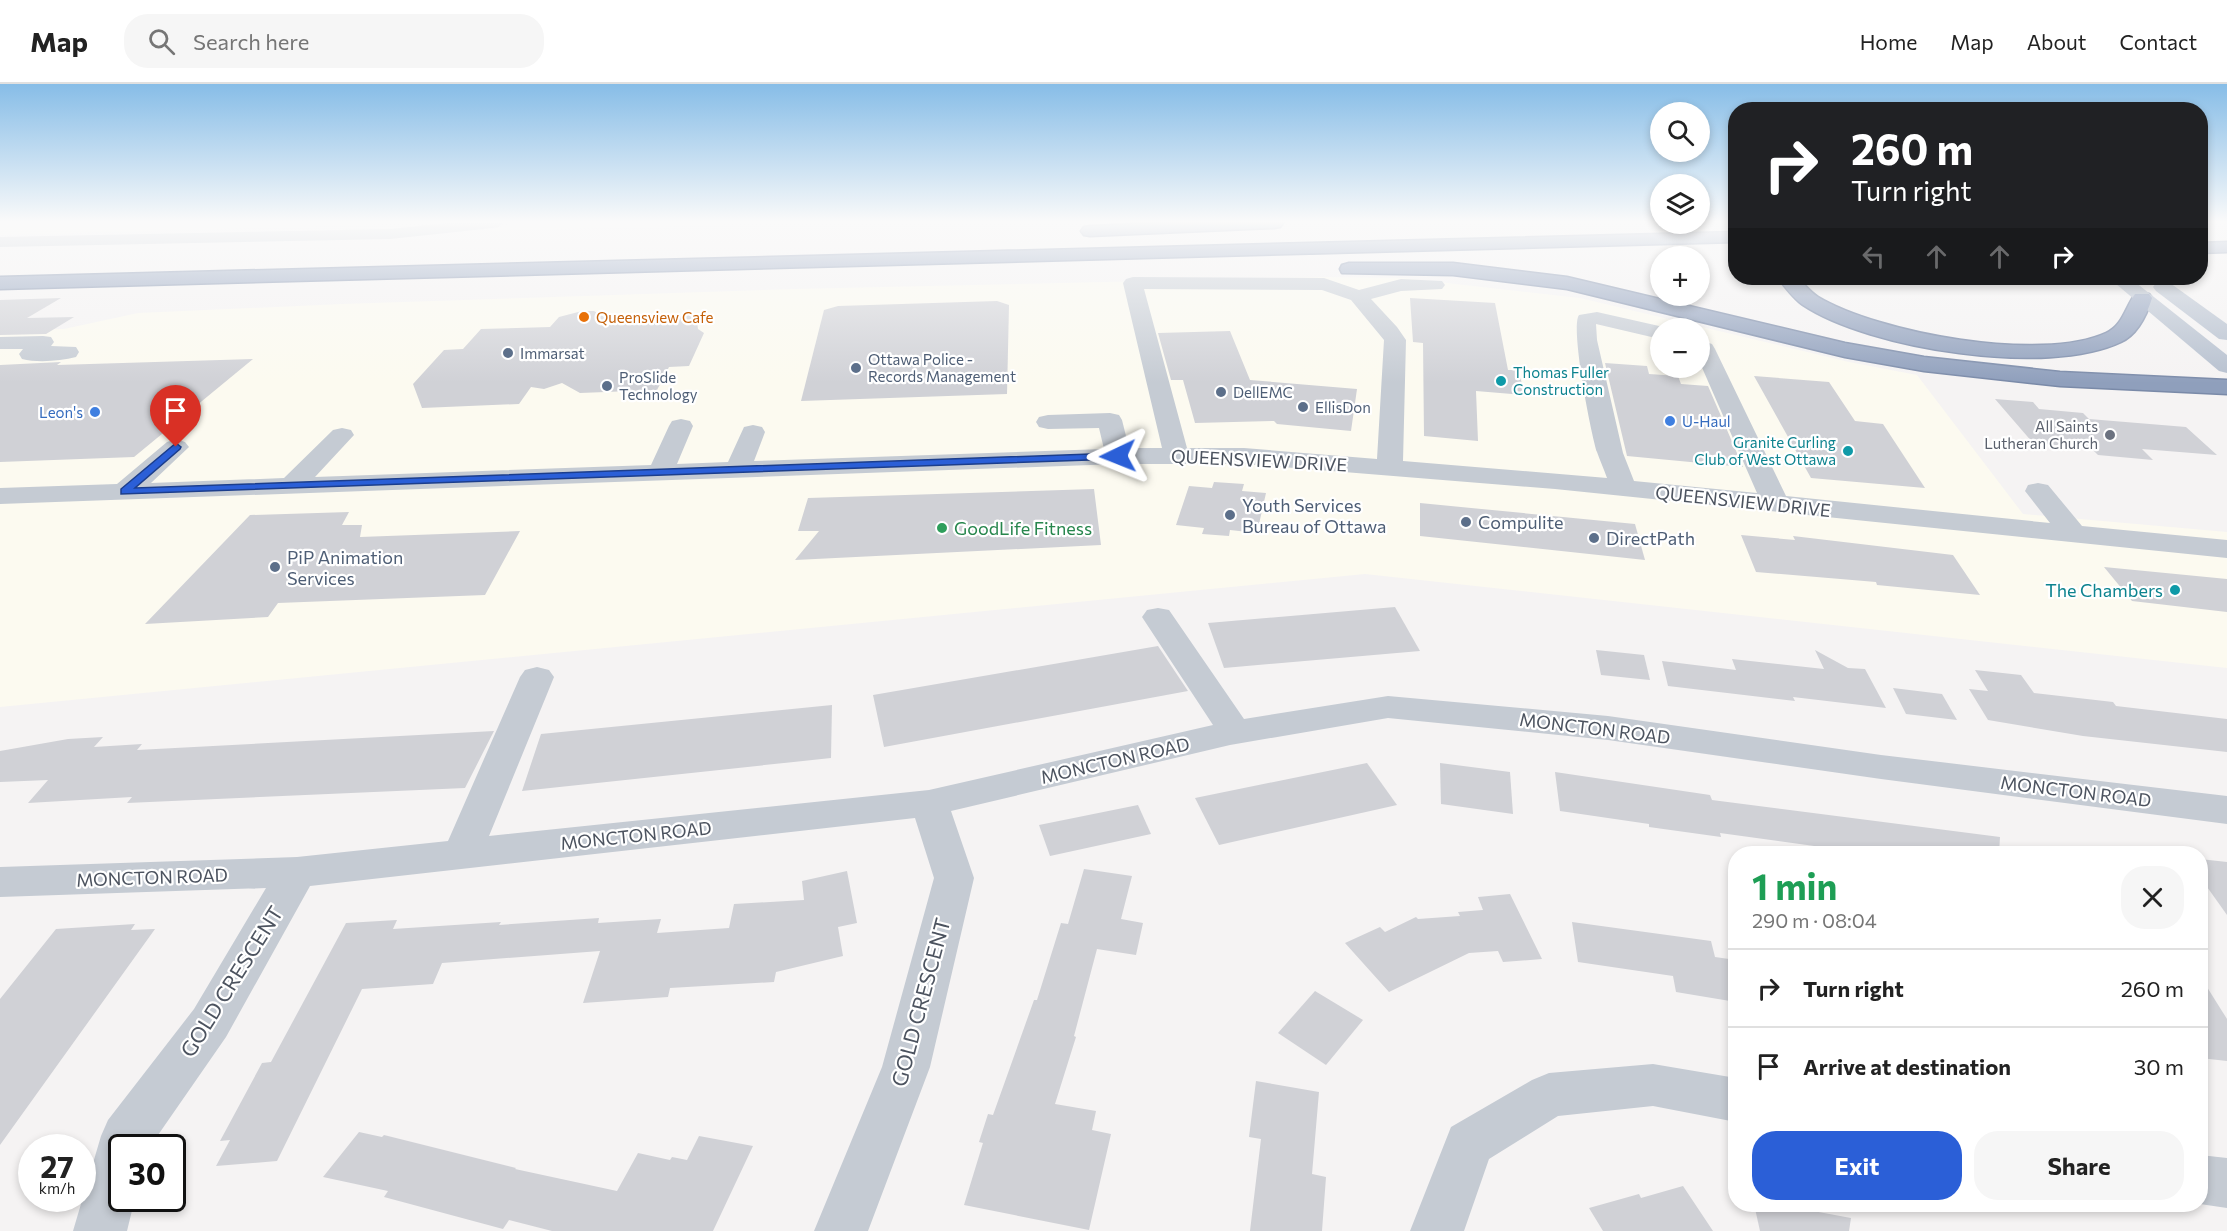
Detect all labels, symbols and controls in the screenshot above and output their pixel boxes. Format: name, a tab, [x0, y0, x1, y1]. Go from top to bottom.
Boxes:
search box	[124, 14, 544, 68]
text: Map	[30, 24, 88, 58]
icon: search	[145, 25, 178, 58]
text: Search here	[193, 28, 309, 55]
text: Home	[1860, 29, 1917, 54]
text: Map	[1950, 29, 1994, 54]
text: About	[2027, 29, 2086, 54]
text: Contact	[2119, 29, 2197, 54]
map controls	[1650, 102, 1710, 378]
button: search	[1650, 102, 1710, 162]
text: 260 m	[1851, 122, 1973, 174]
icon: right	[1752, 126, 1830, 204]
button: layers	[1650, 174, 1710, 234]
text: Turn right	[1851, 174, 1971, 207]
icon: left	[1857, 240, 1890, 273]
icon: ahead	[1920, 240, 1953, 273]
icon: ahead	[1983, 240, 2016, 273]
icon: right	[2046, 240, 2079, 273]
button: +	[1650, 246, 1710, 306]
place label: Queensview Cafe	[596, 308, 714, 326]
marker: Queensview Cafe	[577, 310, 591, 324]
button: −	[1650, 318, 1710, 378]
place label: Immarsat	[520, 344, 585, 362]
marker: Immarsat	[501, 346, 515, 360]
place label: Ottawa Police - Records Management	[868, 350, 1016, 385]
marker: Ottawa Police - Records Management	[849, 361, 863, 375]
place label: Thomas Fuller Construction	[1513, 363, 1609, 398]
place label: ProSlide Technology	[619, 368, 698, 403]
marker: Thomas Fuller Construction	[1494, 374, 1508, 388]
marker: ProSlide Technology	[600, 379, 614, 393]
place label: DellEMC	[1233, 383, 1293, 401]
pin	[150, 385, 201, 447]
marker: DellEMC	[1214, 385, 1228, 399]
icon: arrive	[159, 394, 192, 427]
place label: EllisDon	[1315, 398, 1371, 416]
marker: EllisDon	[1296, 400, 1310, 414]
place label: Leon's	[39, 403, 83, 421]
marker: Leon's	[88, 405, 102, 419]
place label: U-Haul	[1682, 412, 1731, 430]
marker: U-Haul	[1663, 414, 1677, 428]
place label: All Saints Lutheran Church	[1984, 417, 2098, 452]
position arrow	[1086, 424, 1150, 488]
marker: All Saints Lutheran Church	[2103, 428, 2117, 442]
place label: Granite Curling Club of West Ottawa	[1694, 433, 1836, 468]
street label: QUEENSVIEW DRIVE	[1170, 444, 1348, 476]
marker: Granite Curling Club of West Ottawa	[1841, 444, 1855, 458]
street label: QUEENSVIEW DRIVE	[1654, 481, 1832, 521]
place label: Youth Services Bureau of Ottawa	[1242, 494, 1386, 537]
marker: Youth Services Bureau of Ottawa	[1223, 508, 1237, 522]
place label: Compulite	[1478, 511, 1563, 533]
marker: Compulite	[1459, 515, 1473, 529]
place label: GoodLife Fitness	[954, 517, 1092, 539]
marker: GoodLife Fitness	[935, 521, 949, 535]
place label: DirectPath	[1606, 527, 1695, 549]
marker: DirectPath	[1587, 531, 1601, 545]
place label: PiP Animation Services	[287, 546, 403, 589]
marker: PiP Animation Services	[268, 560, 282, 574]
place label: The Chambers	[2045, 579, 2163, 601]
marker: The Chambers	[2168, 583, 2182, 597]
street label: MONCTON ROAD	[1518, 708, 1672, 748]
street label: MONCTON ROAD	[1039, 732, 1191, 788]
street label: MONCTON ROAD	[1999, 771, 2153, 811]
street label: MONCTON ROAD	[559, 816, 713, 854]
street label: MONCTON ROAD	[76, 863, 228, 891]
text: 1 min	[1752, 863, 1837, 907]
button: close	[2121, 866, 2184, 929]
street label: GOLD CRESCENT	[174, 901, 288, 1061]
text: 290 m · 08:04	[1752, 908, 1877, 932]
street label: GOLD CRESCENT	[885, 915, 955, 1089]
icon: right	[1752, 972, 1785, 1005]
text: Turn right	[1803, 975, 1904, 1002]
text: 260 m	[2121, 975, 2184, 1002]
icon: arrive	[1752, 1050, 1785, 1083]
text: Arrive at destination	[1803, 1053, 2011, 1080]
text: 30 m	[2134, 1053, 2184, 1080]
button: Exit	[1752, 1131, 1962, 1200]
button: Share	[1974, 1131, 2184, 1200]
speed limit sign: 30	[108, 1134, 186, 1212]
text: 27	[40, 1147, 74, 1184]
text: km/h	[39, 1179, 75, 1197]

